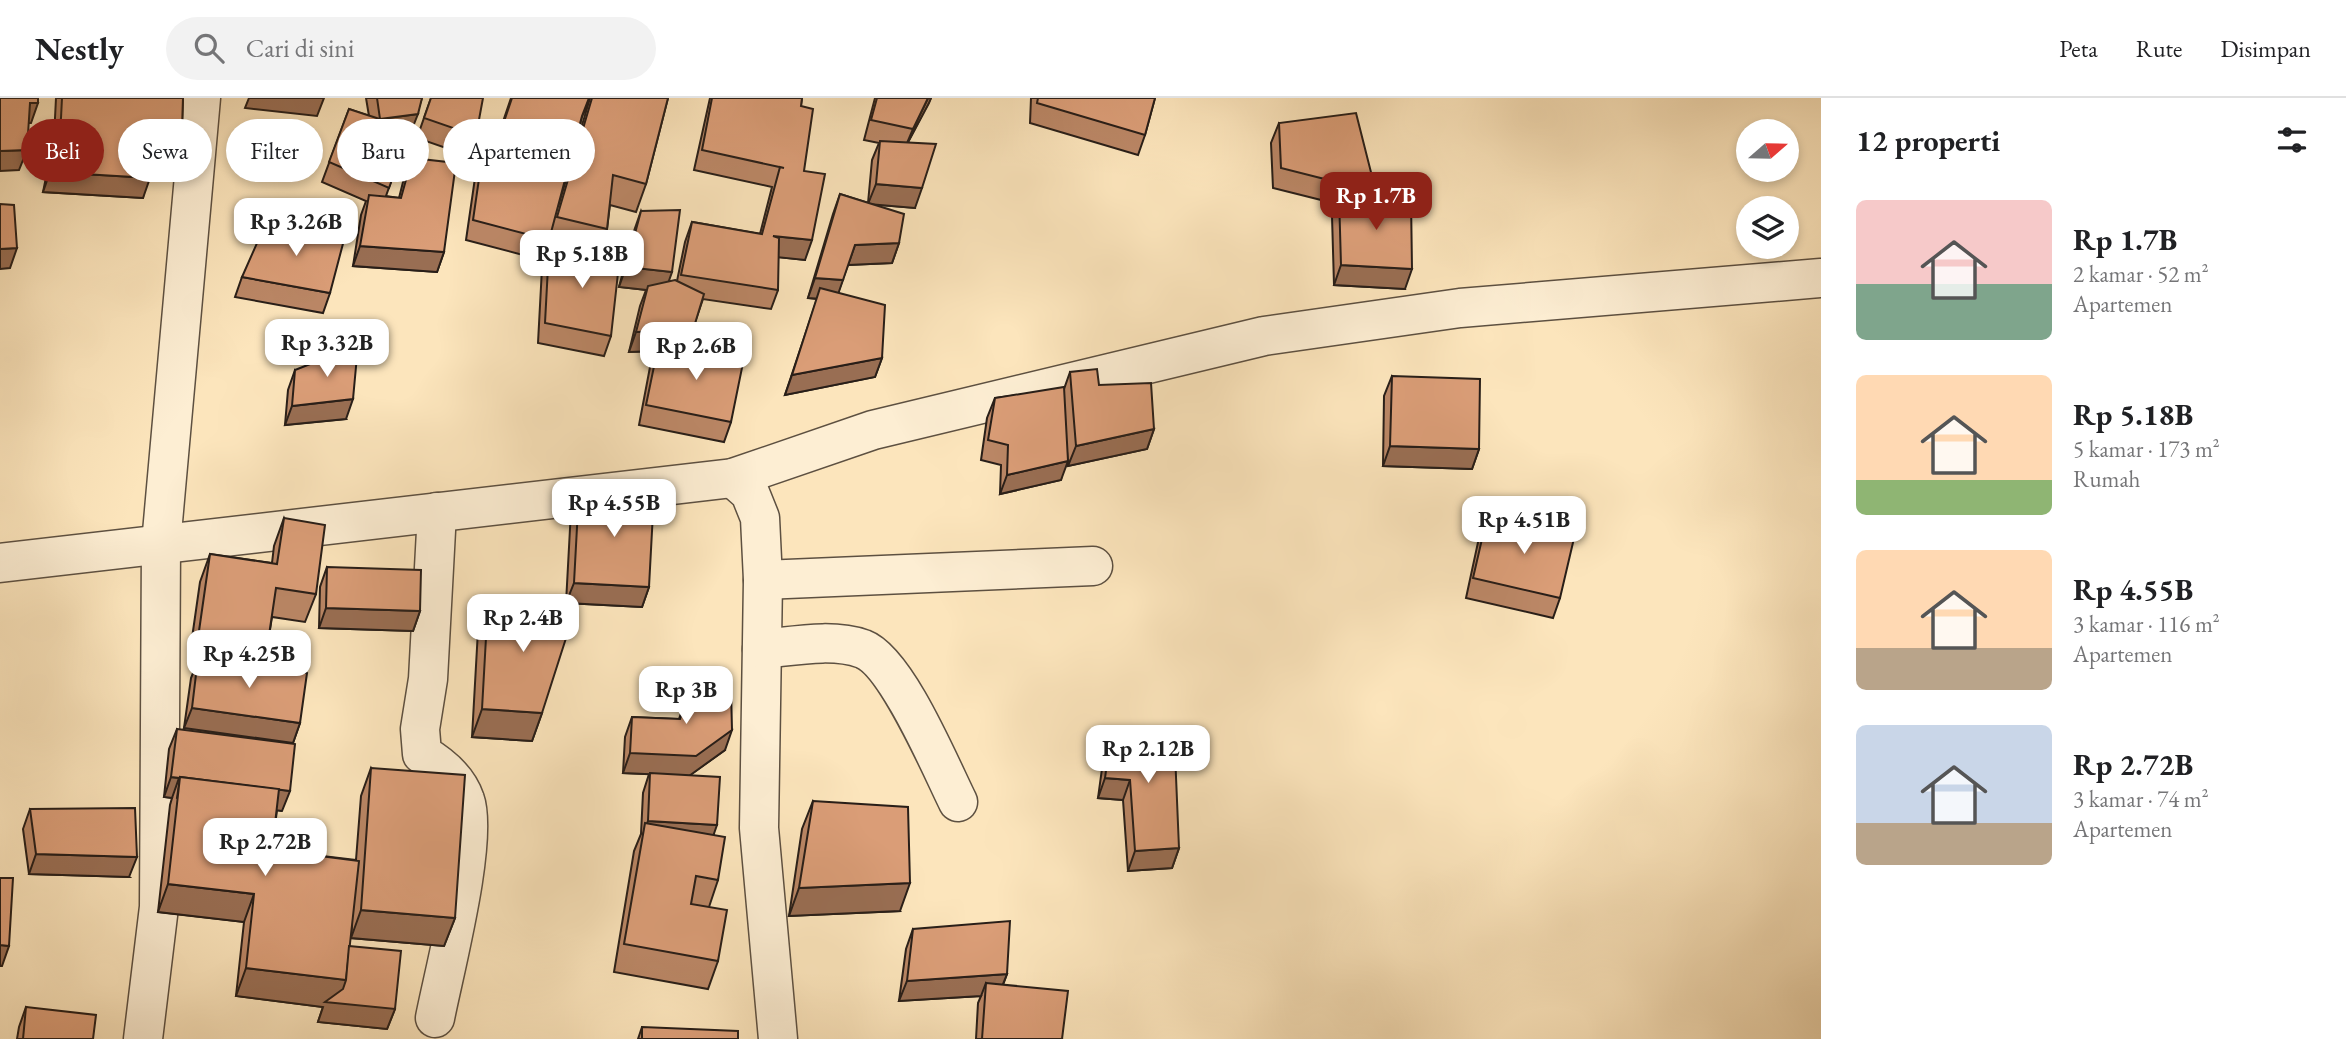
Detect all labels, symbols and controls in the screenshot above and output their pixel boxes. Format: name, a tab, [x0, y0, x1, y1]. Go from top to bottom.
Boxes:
search box	[166, 17, 656, 80]
text: Nestly	[35, 27, 124, 70]
icon: search	[190, 29, 228, 67]
text: Cari di sini	[246, 31, 354, 65]
text: Peta	[2059, 33, 2098, 64]
text: Rute	[2136, 33, 2182, 64]
text: Disimpan	[2220, 33, 2311, 64]
chip: Beli	[21, 119, 104, 182]
chip: Sewa	[118, 119, 212, 182]
chip: Filter	[226, 119, 323, 182]
chip: Baru	[337, 119, 429, 182]
chip: Apartemen	[443, 119, 595, 182]
north arrow	[1736, 119, 1799, 182]
map controls	[1736, 119, 1799, 259]
text: 12 properti	[1856, 121, 2000, 160]
icon: filters	[2273, 121, 2311, 159]
pin: Rp 1.7B	[1311, 172, 1441, 232]
text: Rp 1.7B	[1336, 180, 1416, 210]
button: layers	[1736, 196, 1799, 259]
pin: Rp 3.26B	[224, 198, 368, 258]
text: Rp 3.26B	[250, 206, 342, 236]
text: Rp 1.7B	[2073, 220, 2177, 259]
icon: home	[1912, 228, 1996, 312]
pin: Rp 5.18B	[510, 230, 654, 290]
text: Rp 5.18B	[536, 238, 628, 268]
text: 2 kamar · 52 m²	[2073, 259, 2209, 289]
text: Apartemen	[2073, 289, 2172, 319]
pin: Rp 3.32B	[255, 320, 399, 379]
pin: Rp 2.6B	[631, 322, 761, 382]
text: Rp 3.32B	[281, 327, 373, 357]
text: Rp 2.6B	[656, 330, 736, 360]
text: Rp 5.18B	[2073, 395, 2193, 434]
icon: home	[1912, 403, 1996, 487]
text: 5 kamar · 173 m²	[2073, 434, 2220, 464]
text: Rumah	[2073, 464, 2140, 494]
pin: Rp 4.55B	[542, 480, 686, 539]
text: Rp 4.55B	[568, 487, 660, 517]
pin: Rp 4.51B	[1452, 496, 1596, 556]
text: Rp 4.51B	[1478, 504, 1570, 534]
text: Rp 4.55B	[2073, 570, 2193, 609]
icon: home	[1912, 578, 1996, 662]
pin: Rp 2.4B	[458, 594, 588, 654]
text: Rp 2.4B	[483, 602, 563, 632]
text: 3 kamar · 116 m²	[2073, 609, 2220, 639]
pin: Rp 4.25B	[177, 630, 321, 690]
text: Rp 4.25B	[203, 638, 295, 668]
text: Apartemen	[2073, 639, 2172, 669]
pin: Rp 3B	[637, 666, 735, 726]
text: Rp 3B	[655, 674, 717, 704]
pin: Rp 2.12B	[1076, 726, 1220, 785]
text: Rp 2.12B	[1102, 733, 1194, 763]
text: Rp 2.72B	[2073, 745, 2193, 784]
icon: home	[1912, 753, 1996, 837]
text: 3 kamar · 74 m²	[2073, 784, 2209, 814]
text: Apartemen	[2073, 814, 2172, 844]
pin: Rp 2.72B	[193, 818, 337, 878]
text: Rp 2.72B	[219, 826, 311, 856]

